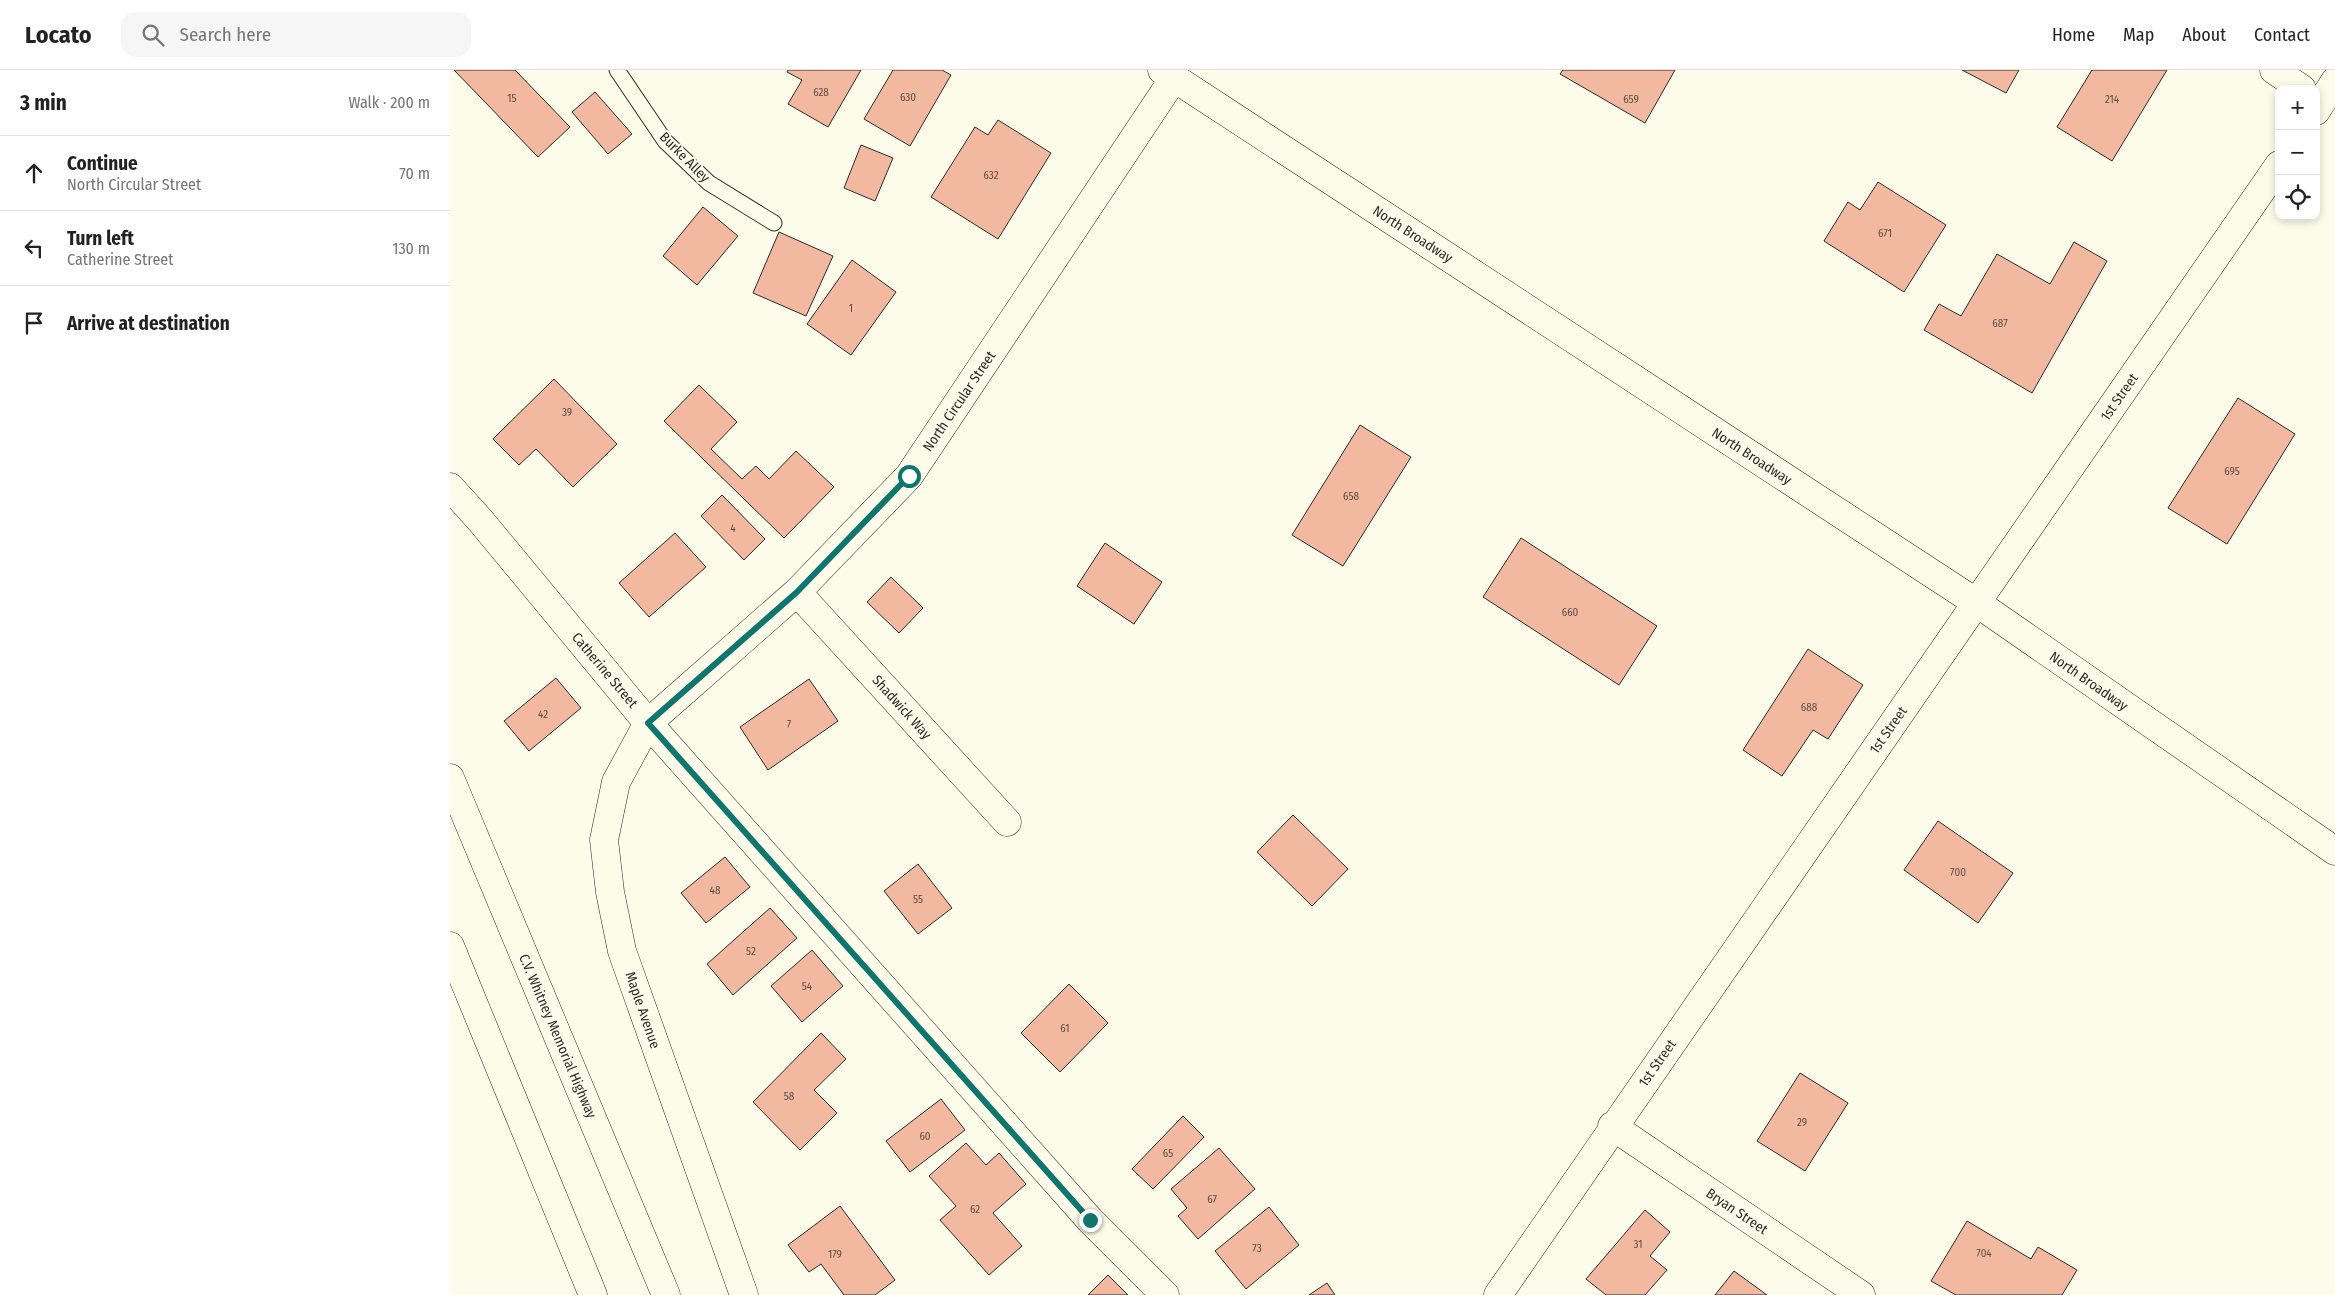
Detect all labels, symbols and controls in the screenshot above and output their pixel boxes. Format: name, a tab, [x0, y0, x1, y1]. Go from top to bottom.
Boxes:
search box	[121, 12, 471, 57]
text: Locato	[25, 21, 91, 49]
icon: search	[139, 21, 167, 49]
text: Search here	[179, 23, 271, 46]
text: Home	[2052, 24, 2095, 46]
text: Map	[2123, 24, 2154, 46]
text: About	[2182, 24, 2226, 46]
text: Contact	[2254, 24, 2310, 46]
map controls	[2275, 85, 2320, 220]
button: +	[2275, 85, 2320, 130]
house number: 628	[813, 86, 829, 99]
text: 3 min	[20, 90, 67, 116]
house number: 630	[900, 91, 916, 104]
house number: 15	[507, 92, 517, 105]
text: Walk · 200 m	[348, 93, 430, 112]
house number: 659	[1623, 93, 1639, 106]
house number: 214	[2105, 93, 2120, 106]
street label: Burke Alley	[656, 129, 714, 187]
button: −	[2275, 130, 2320, 175]
text: Continue	[67, 152, 138, 175]
icon: ahead	[20, 159, 48, 187]
text: 70 m	[399, 164, 430, 183]
house number: 632	[983, 169, 999, 182]
text: North Circular Street	[67, 175, 201, 194]
button: locate	[2275, 175, 2320, 220]
street label: North Broadway	[1370, 202, 1456, 267]
text: Turn left	[67, 227, 134, 250]
house number: 671	[1878, 227, 1892, 240]
icon: left	[20, 234, 48, 262]
text: 130 m	[392, 239, 430, 258]
text: Catherine Street	[67, 250, 173, 269]
house number: 1	[849, 302, 853, 315]
icon: arrive	[20, 309, 48, 337]
text: Arrive at destination	[67, 312, 230, 335]
house number: 687	[1992, 317, 2008, 330]
street label: North Circular Street	[920, 348, 1000, 455]
street label: 1st Street	[2097, 370, 2142, 424]
house number: 39	[562, 406, 572, 419]
street label: North Broadway	[1709, 424, 1795, 489]
route start	[898, 465, 921, 488]
house number: 695	[2224, 465, 2240, 478]
house number: 658	[1343, 490, 1359, 503]
house number: 4	[730, 522, 736, 535]
house number: 660	[1562, 606, 1579, 619]
street label: Catherine Street	[568, 629, 641, 712]
street label: North Broadway	[2046, 648, 2132, 715]
street label: Shadwick Way	[868, 672, 935, 743]
house number: 688	[1801, 701, 1818, 714]
street label: 1st Street	[1866, 703, 1911, 757]
house number: 42	[538, 708, 548, 721]
house number: 7	[787, 718, 792, 731]
house number: 700	[1950, 866, 1966, 879]
house number: 48	[710, 884, 721, 897]
house number: 55	[913, 893, 923, 906]
house number: 52	[746, 945, 756, 958]
street label: C.V. Whitney Memorial Highway	[515, 952, 600, 1122]
street label: Maple Avenue	[621, 969, 664, 1051]
house number: 54	[802, 980, 813, 993]
house number: 61	[1060, 1022, 1070, 1035]
street label: 1st Street	[1635, 1036, 1680, 1090]
house number: 58	[784, 1090, 795, 1103]
house number: 29	[1797, 1116, 1807, 1129]
house number: 60	[919, 1130, 931, 1143]
house number: 65	[1163, 1147, 1173, 1160]
street label: Bryan Street	[1703, 1185, 1771, 1238]
house number: 67	[1207, 1193, 1217, 1206]
house number: 62	[970, 1203, 980, 1216]
route end	[1079, 1209, 1102, 1232]
house number: 31	[1634, 1238, 1643, 1251]
house number: 73	[1252, 1242, 1262, 1255]
house number: 704	[1976, 1247, 1992, 1260]
house number: 179	[828, 1248, 842, 1261]

